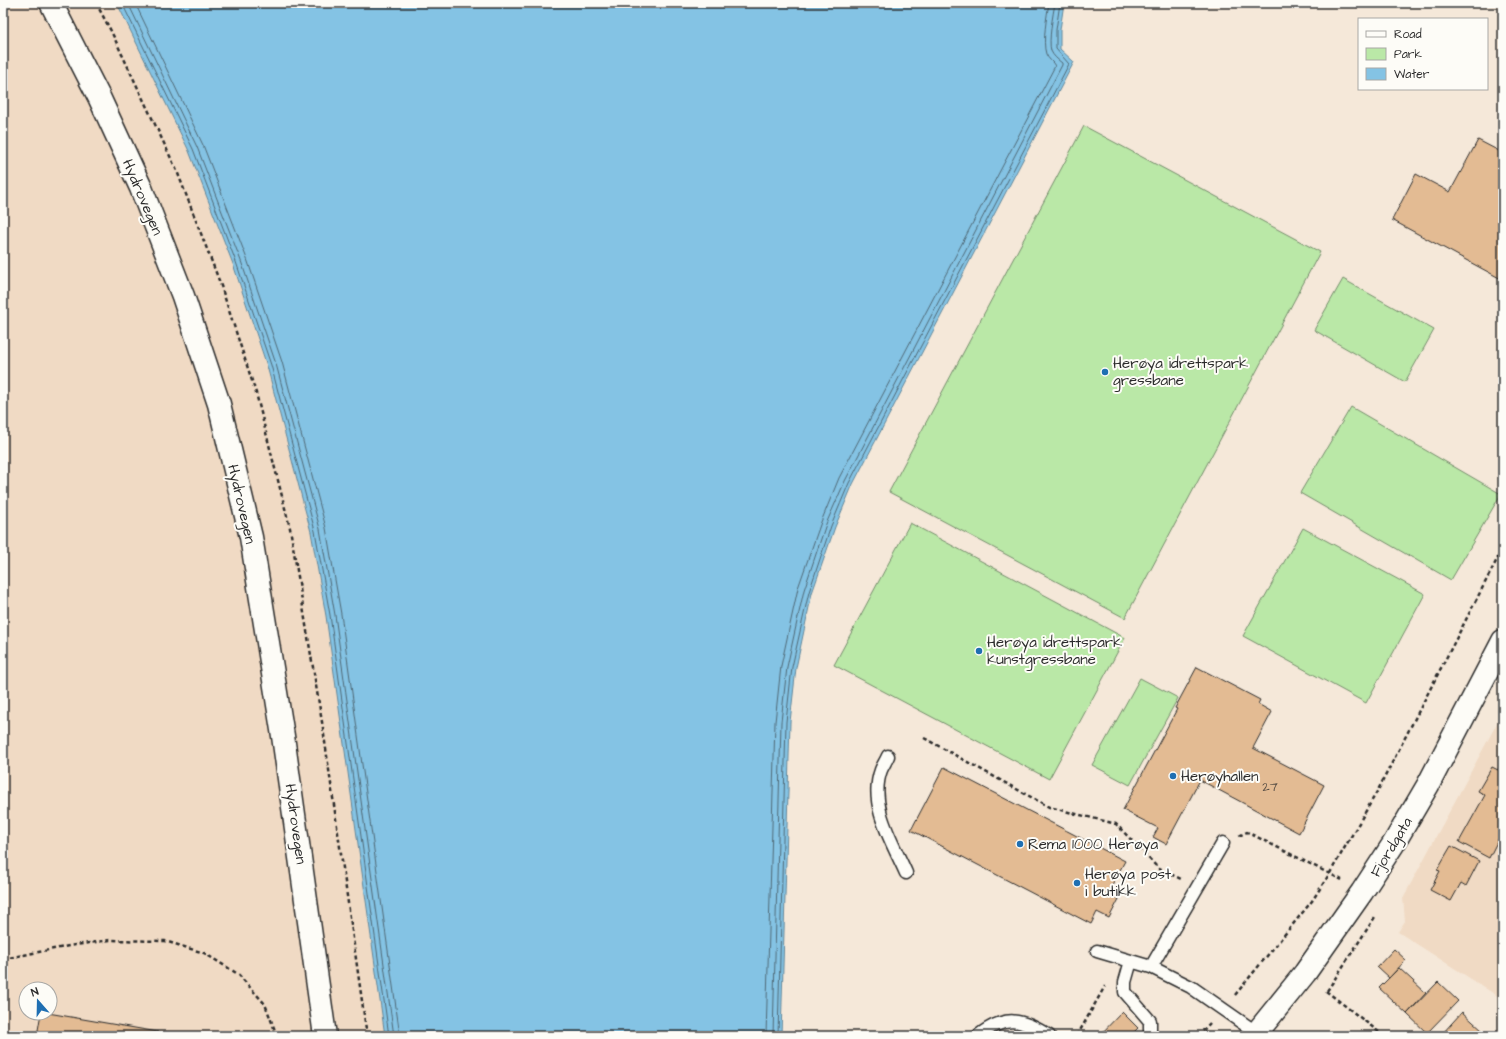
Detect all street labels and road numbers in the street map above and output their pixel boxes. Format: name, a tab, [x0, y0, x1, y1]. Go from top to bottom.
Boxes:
street label: Hydrovegen	[116, 156, 168, 239]
street label: Hydrovegen	[221, 462, 261, 547]
street label: Hydrovegen	[278, 783, 312, 866]
street label: Fjordgata	[1365, 813, 1419, 882]

